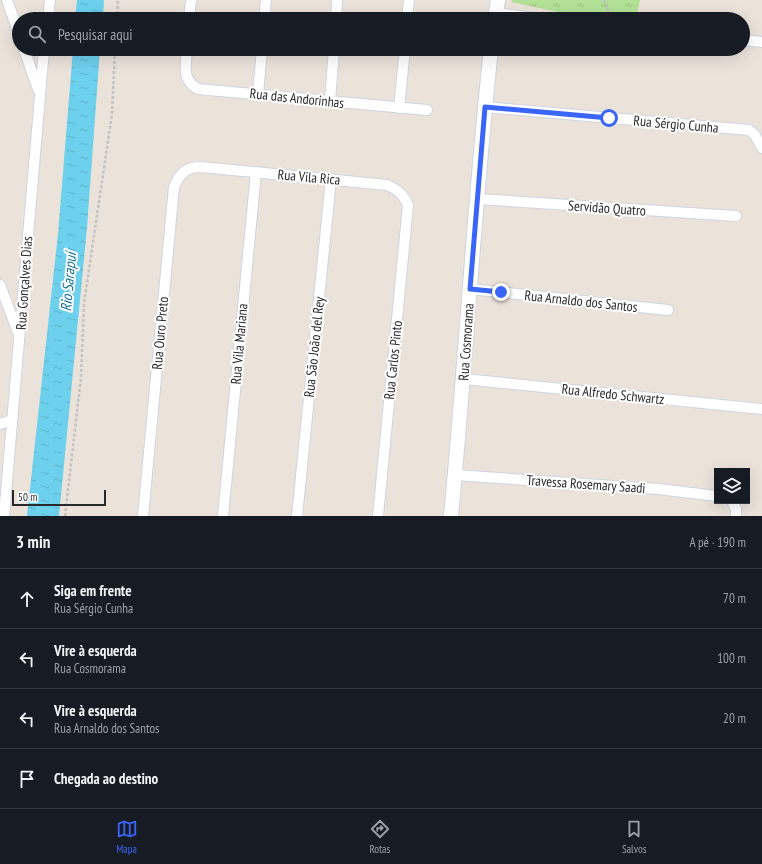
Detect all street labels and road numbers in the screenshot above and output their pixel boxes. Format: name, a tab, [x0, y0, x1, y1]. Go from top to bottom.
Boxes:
street label: Rua das Andorinhas	[249, 84, 345, 112]
street label: Rua Sérgio Cunha	[633, 111, 719, 137]
street label: Rua Vila Rica	[277, 165, 341, 189]
street label: Servidão Quatro	[568, 196, 646, 220]
street label: Rua Gonçalves Dias	[12, 235, 36, 330]
street label: Rua Arnaldo dos Santos	[524, 286, 639, 316]
street label: Rua São João del Rey	[300, 295, 328, 398]
street label: Rua Ouro Preto	[148, 296, 172, 370]
street label: Rua Vila Mariana	[226, 303, 252, 385]
street label: Rua Cosmorama	[454, 303, 478, 381]
street label: Rua Carlos Pinto	[380, 320, 406, 400]
street label: Rua Alfredo Schwartz	[561, 380, 665, 408]
street label: Travessa Rosemary Saadi	[526, 471, 646, 497]

